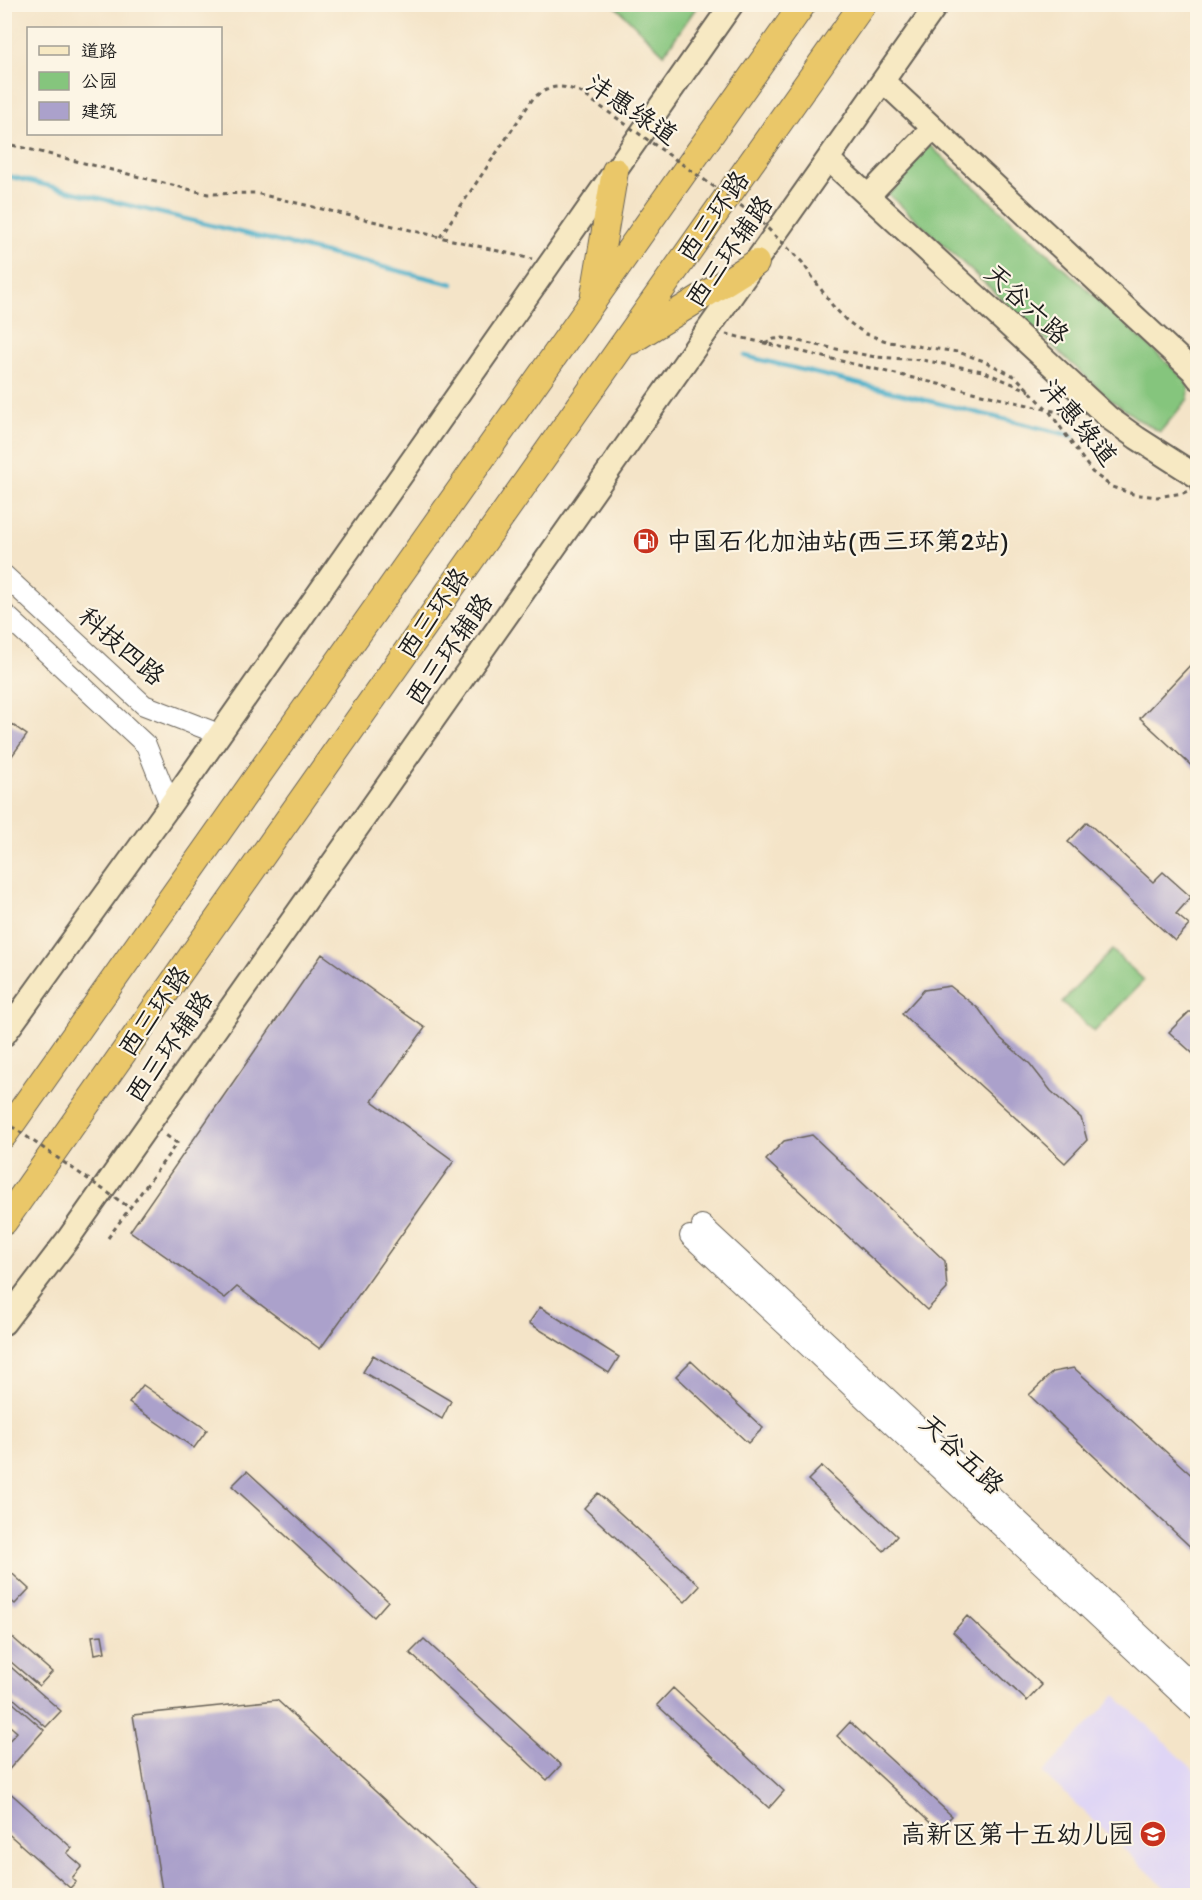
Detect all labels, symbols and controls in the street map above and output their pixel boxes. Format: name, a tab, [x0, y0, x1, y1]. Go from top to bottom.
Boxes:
legend	[27, 27, 222, 135]
text: 道路	[81, 40, 117, 62]
street label: 沣惠绿道	[580, 67, 684, 151]
text: 公园	[81, 70, 117, 92]
text: 建筑	[81, 100, 117, 122]
street label: 西三环路	[670, 164, 756, 268]
street label: 西三环辅路	[679, 189, 779, 313]
street label: 天谷六路	[978, 257, 1076, 351]
street label: 沣惠绿道	[1033, 372, 1125, 472]
place label: 中国石化加油站(西三环第2站)	[666, 525, 1009, 557]
fuel station icon: 中国石化加油站(西三环第2站)	[631, 526, 661, 556]
street label: 西三环路	[390, 561, 476, 665]
street label: 西三环辅路	[399, 587, 499, 711]
street label: 科技四路	[72, 600, 172, 692]
street label: 西三环路	[111, 959, 197, 1063]
street label: 西三环辅路	[119, 984, 219, 1108]
street label: 天谷五路	[913, 1407, 1011, 1501]
place label: 高新区第十五幼儿园	[900, 1818, 1134, 1850]
school or university icon: 高新区第十五幼儿园	[1138, 1819, 1168, 1849]

